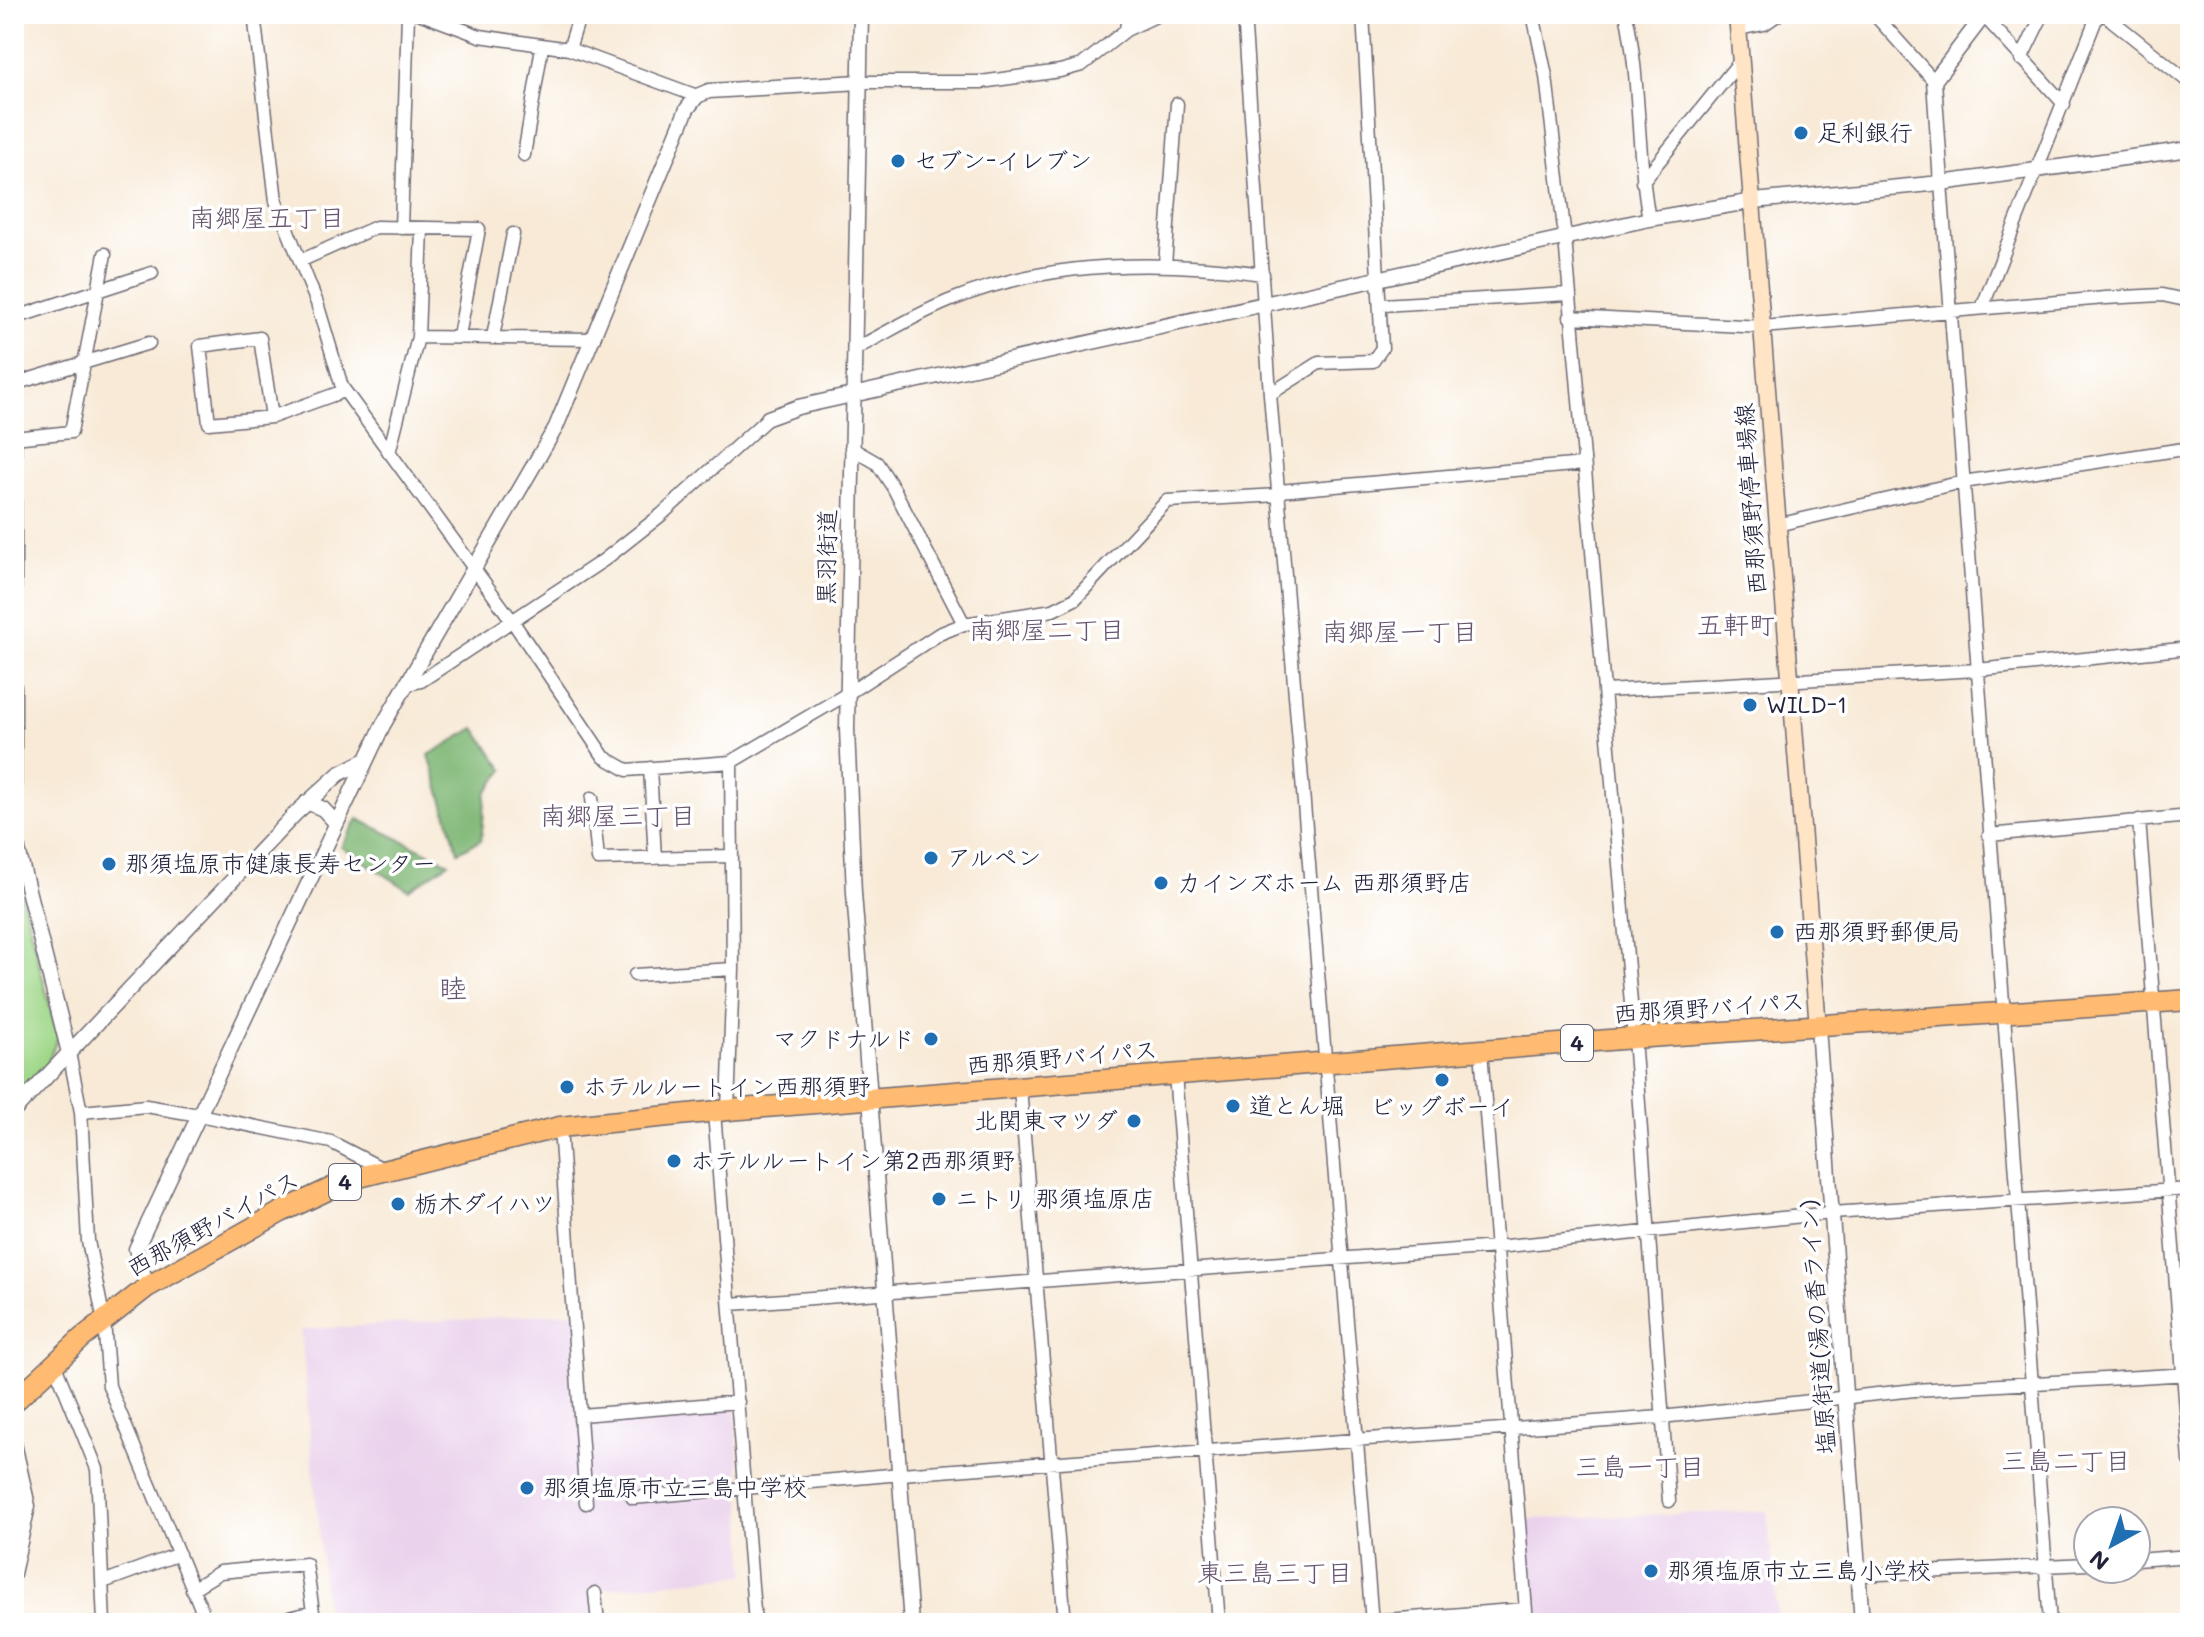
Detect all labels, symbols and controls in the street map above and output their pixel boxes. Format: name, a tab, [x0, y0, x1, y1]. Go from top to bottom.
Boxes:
place label: 足利銀行	[1817, 116, 1913, 147]
marker: 足利銀行	[1792, 124, 1810, 142]
place label: セブン-イレブン	[914, 144, 1092, 175]
marker: セブン-イレブン	[889, 152, 907, 170]
district label: 南郷屋五丁目	[189, 200, 345, 234]
street label: 西那須野停車場線	[1727, 402, 1772, 596]
street label: 黒羽街道	[809, 509, 842, 605]
district label: 五軒町	[1697, 607, 1775, 641]
district label: 南郷屋二丁目	[969, 612, 1125, 646]
district label: 南郷屋一丁目	[1322, 614, 1478, 648]
place label: WILD-1	[1766, 688, 1848, 719]
marker: WILD-1	[1741, 696, 1759, 714]
district label: 南郷屋三丁目	[540, 798, 696, 832]
place label: アルペン	[947, 841, 1042, 872]
place label: 那須塩原市健康長寿センター	[125, 847, 436, 878]
marker: アルペン	[922, 849, 940, 867]
marker: 那須塩原市健康長寿センター	[100, 855, 118, 873]
place label: カインズホーム 西那須野店	[1177, 866, 1472, 897]
marker: カインズホーム 西那須野店	[1152, 874, 1170, 892]
place label: 西那須野郵便局	[1793, 915, 1961, 946]
marker: 西那須野郵便局	[1768, 923, 1786, 941]
district label: 睦	[439, 969, 467, 1005]
street label: 西那須野バイパス	[1612, 984, 1806, 1029]
place label: マクドナルド	[773, 1022, 915, 1053]
road number: 4	[1561, 1025, 1593, 1061]
marker: マクドナルド	[922, 1030, 940, 1048]
street label: 西那須野バイパス	[965, 1033, 1159, 1080]
place label: ホテルルートイン西那須野	[583, 1070, 871, 1101]
marker: ビッグボーイ	[1433, 1071, 1451, 1089]
marker: ホテルルートイン西那須野	[558, 1078, 576, 1096]
place label: 道とん堀	[1249, 1089, 1345, 1120]
place label: ビッグボーイ	[1370, 1090, 1514, 1121]
marker: 道とん堀	[1224, 1097, 1242, 1115]
place label: 北関東マツダ	[974, 1104, 1118, 1135]
marker: 北関東マツダ	[1125, 1112, 1143, 1130]
place label: ホテルルートイン第2西那須野	[690, 1144, 1015, 1175]
marker: ホテルルートイン第2西那須野	[665, 1152, 683, 1170]
street label: 西那須野バイパス	[121, 1163, 304, 1283]
road number: 4	[329, 1164, 361, 1200]
place label: ニトリ 那須塩原店	[955, 1182, 1155, 1213]
place label: 栃木ダイハツ	[414, 1187, 556, 1218]
marker: ニトリ 那須塩原店	[930, 1190, 948, 1208]
marker: 栃木ダイハツ	[389, 1195, 407, 1213]
street label: 塩原街道(湯の香ライン)	[1792, 1199, 1841, 1456]
district label: 三島二丁目	[2001, 1443, 2131, 1477]
district label: 三島一丁目	[1575, 1449, 1705, 1483]
place label: 那須塩原市立三島中学校	[543, 1471, 807, 1502]
marker: 那須塩原市立三島中学校	[518, 1479, 536, 1497]
north arrow	[2072, 1505, 2152, 1585]
text: N	[2083, 1544, 2115, 1577]
place label: 那須塩原市立三島小学校	[1667, 1554, 1931, 1585]
district label: 東三島三丁目	[1197, 1555, 1353, 1589]
marker: 那須塩原市立三島小学校	[1642, 1562, 1660, 1580]

